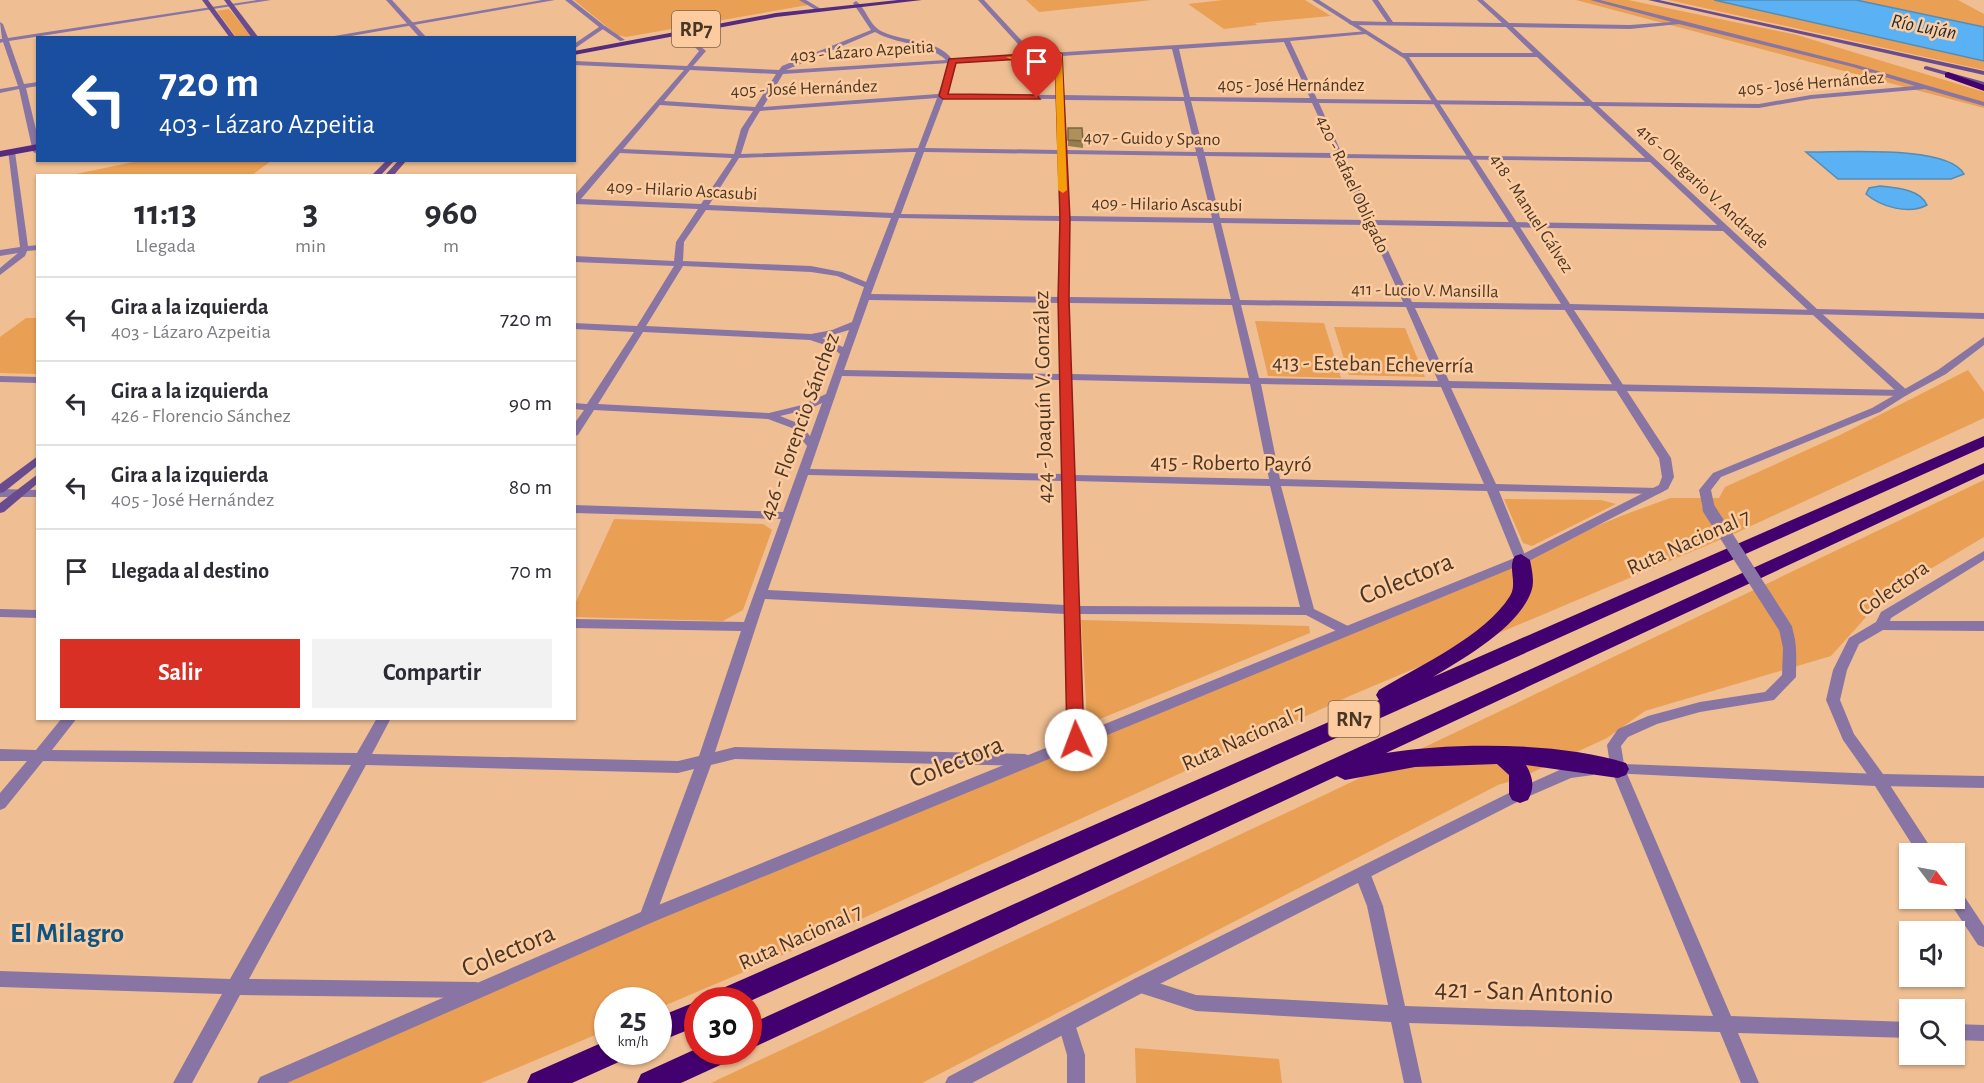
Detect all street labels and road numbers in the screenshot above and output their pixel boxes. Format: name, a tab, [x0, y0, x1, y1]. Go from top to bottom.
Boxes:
road number: RP7	[672, 11, 720, 47]
street label: 403 - Lázaro Azpeitia	[790, 38, 935, 66]
street label: 405 - José Hernández	[1737, 69, 1885, 99]
street label: 405 - José Hernández	[730, 77, 878, 101]
street label: 405 - José Hernández	[1218, 77, 1364, 95]
street label: 420 - Rafael Obligado	[1312, 113, 1392, 256]
street label: 416 - Olegario V. Andrade	[1633, 121, 1772, 252]
street label: 407 - Guido y Spano	[1083, 129, 1221, 149]
street label: 418 - Manuel Gálvez	[1486, 151, 1576, 276]
street label: 409 - Hilario Ascasubi	[606, 178, 758, 204]
street label: 409 - Hilario Ascasubi	[1091, 195, 1243, 215]
street label: 411 - Lucio V. Mansilla	[1351, 281, 1499, 301]
street label: 424 - Joaquín V. González	[1030, 290, 1056, 504]
street label: 426 - Florencio Sánchez	[755, 330, 843, 523]
street label: 413 - Esteban Echeverría	[1272, 351, 1474, 377]
street label: 415 - Roberto Payró	[1150, 451, 1312, 475]
street label: Ruta Nacional 7	[1623, 505, 1753, 579]
street label: Colectora	[1356, 548, 1457, 609]
street label: Colectora	[1854, 556, 1933, 620]
street label: Ruta Nacional 7	[1178, 701, 1308, 775]
road number: RN7	[1328, 701, 1380, 737]
street label: Colectora	[906, 731, 1007, 792]
street label: Ruta Nacional 7	[735, 900, 865, 974]
street label: Colectora	[458, 919, 559, 982]
street label: 421 - San Antonio	[1434, 975, 1614, 1008]

